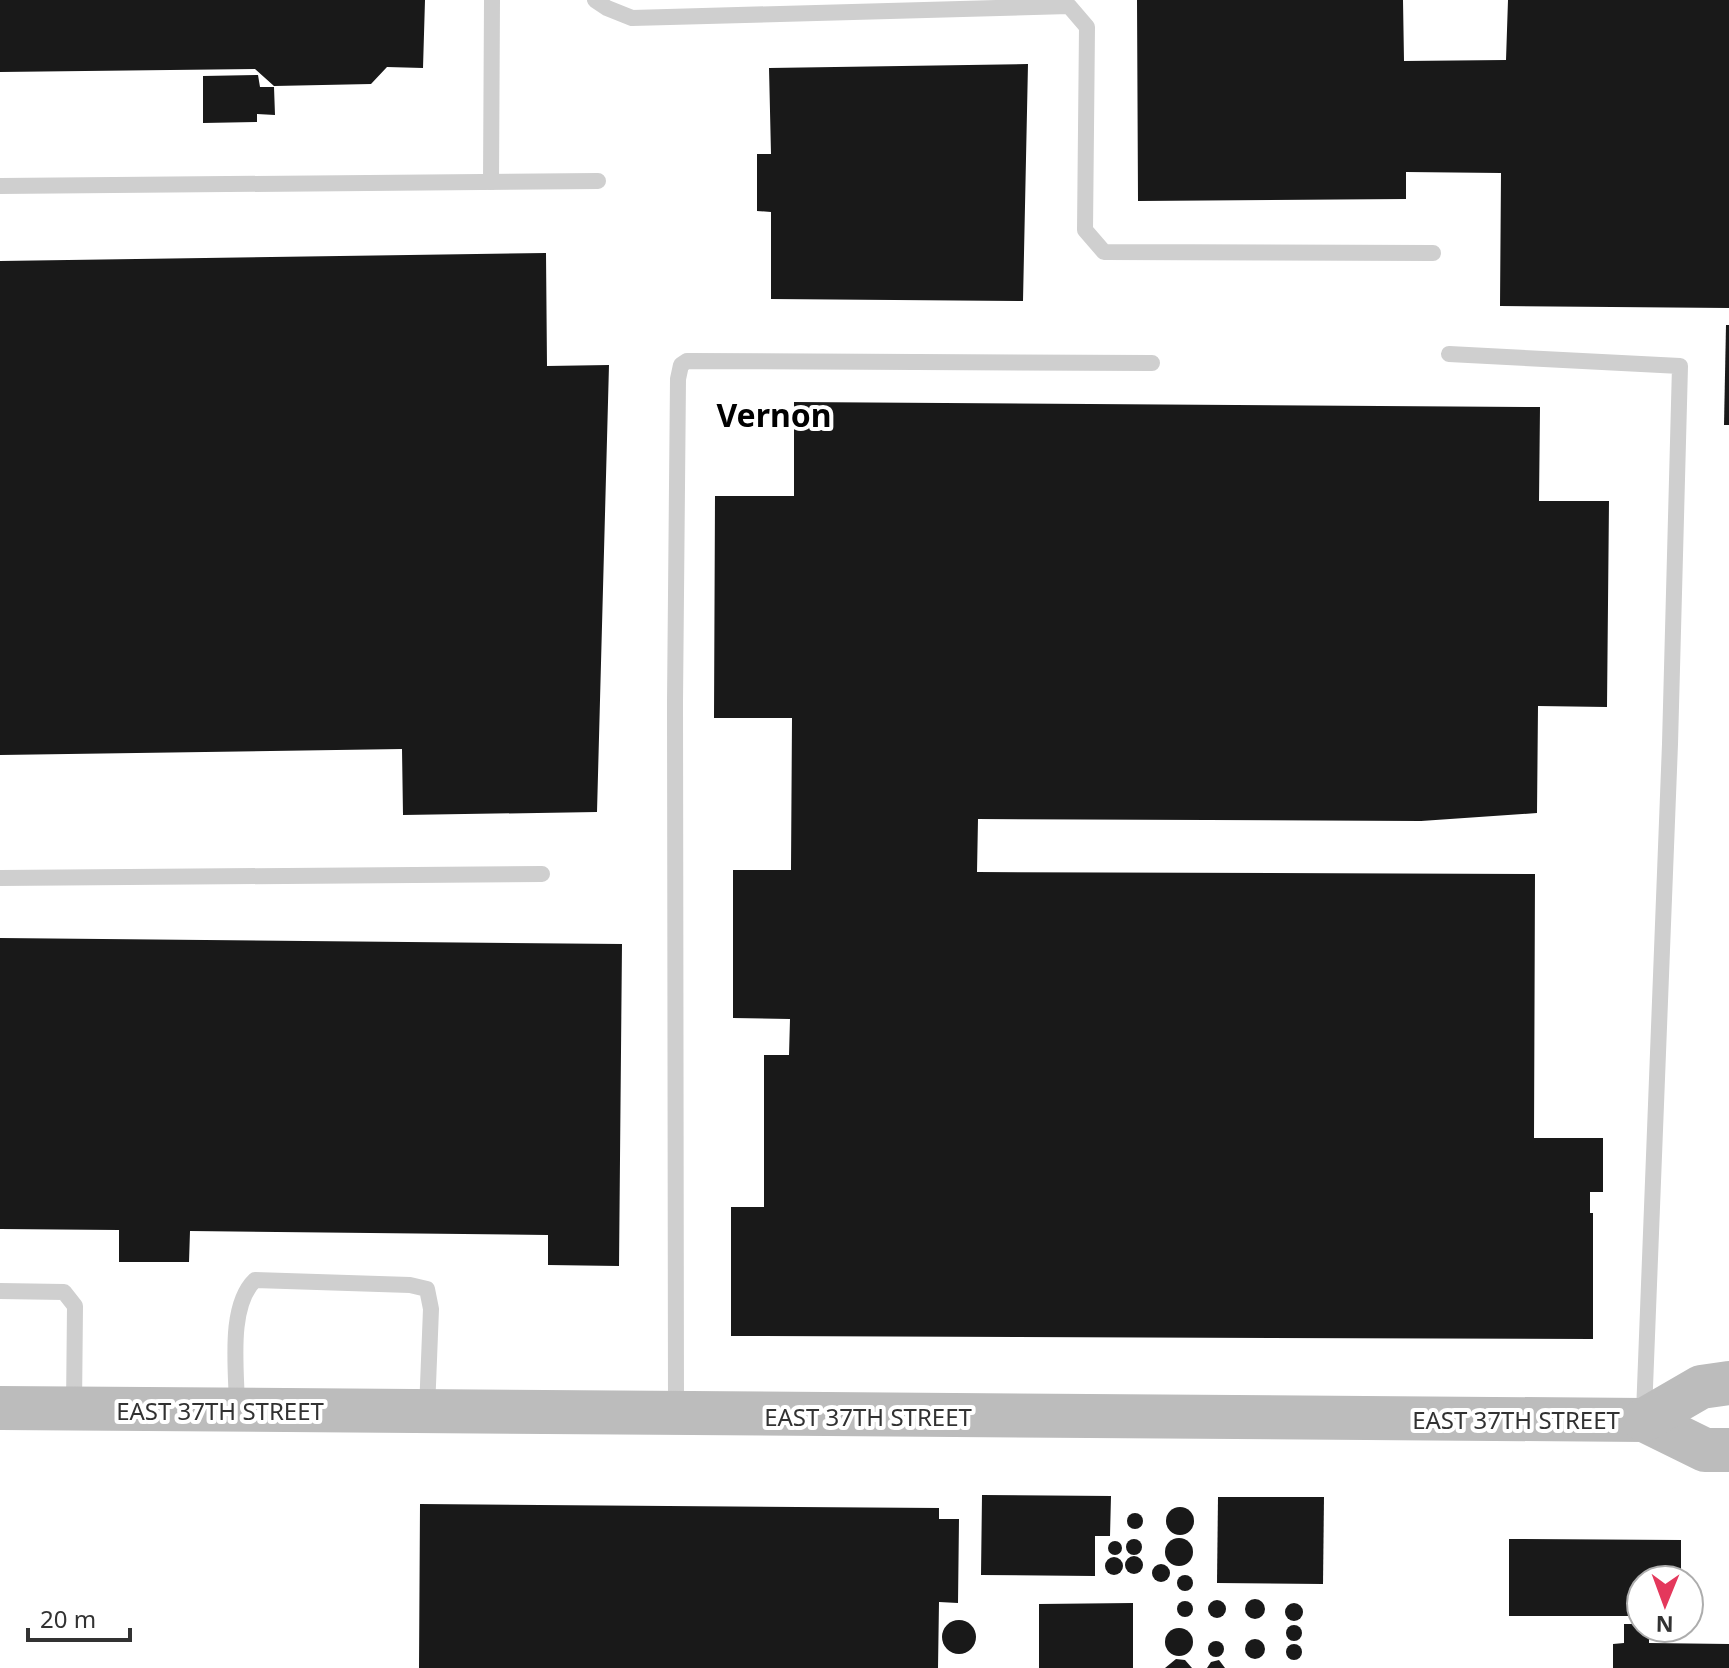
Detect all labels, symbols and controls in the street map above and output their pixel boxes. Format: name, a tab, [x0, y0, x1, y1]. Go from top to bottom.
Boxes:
district label: Vernon	[716, 393, 832, 436]
street label: EAST 37TH STREET	[116, 1394, 325, 1427]
street label: EAST 37TH STREET	[764, 1400, 973, 1433]
street label: EAST 37TH STREET	[1412, 1403, 1621, 1436]
north arrow	[1625, 1564, 1705, 1644]
scale bar	[28, 1592, 130, 1642]
text: 20 m	[40, 1602, 96, 1635]
text: N	[1655, 1610, 1674, 1640]

